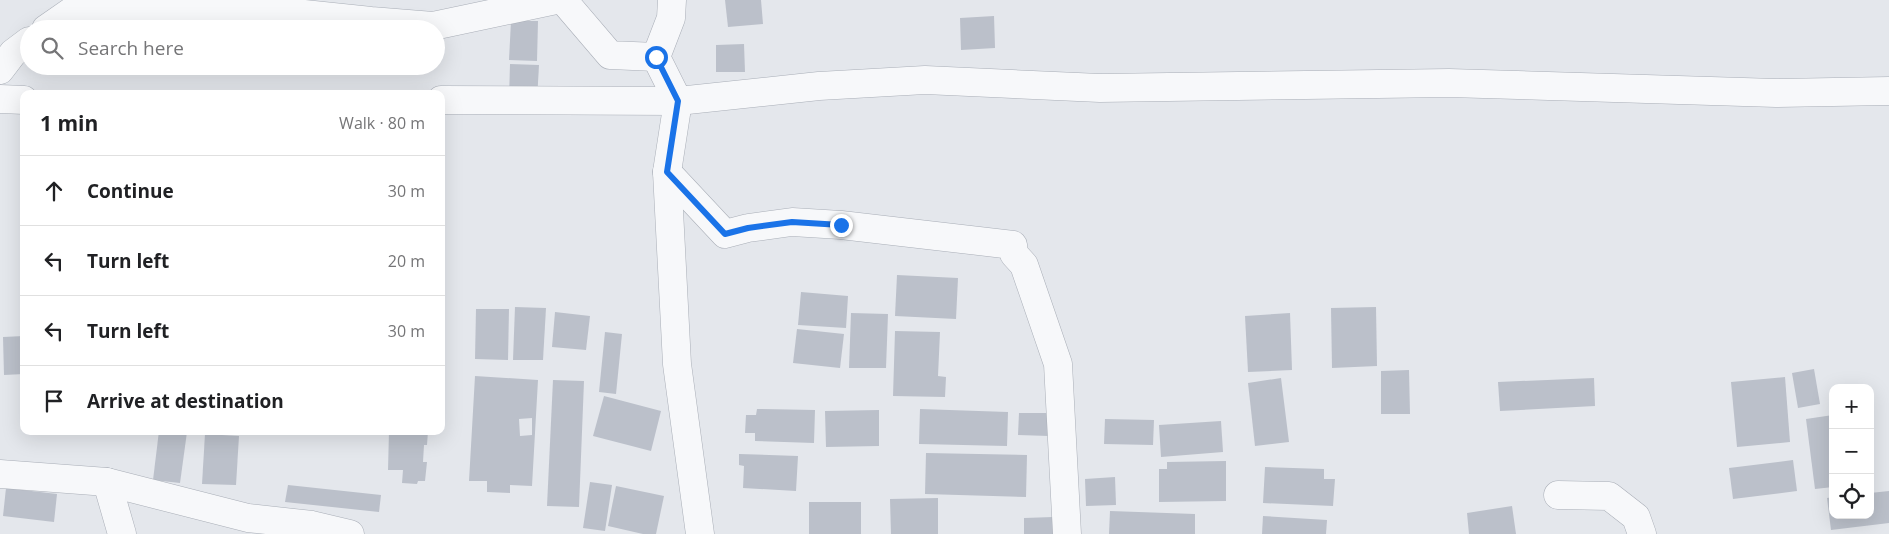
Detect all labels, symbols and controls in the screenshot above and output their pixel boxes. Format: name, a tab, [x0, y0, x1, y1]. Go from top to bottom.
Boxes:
search box	[20, 20, 445, 75]
icon: search	[38, 34, 66, 62]
text: Search here	[78, 35, 184, 61]
route start	[645, 46, 668, 69]
text: 1 min	[40, 109, 98, 137]
text: Walk · 80 m	[339, 112, 425, 134]
icon: ahead	[40, 177, 68, 205]
text: Continue	[87, 178, 174, 204]
text: 30 m	[388, 180, 425, 202]
route end	[830, 214, 853, 237]
icon: left	[40, 247, 68, 275]
text: Turn left	[87, 248, 169, 274]
text: 20 m	[388, 250, 425, 272]
icon: left	[40, 317, 68, 345]
text: Turn left	[87, 318, 169, 344]
text: 30 m	[388, 320, 425, 342]
map controls	[1829, 384, 1874, 519]
button: +	[1829, 384, 1874, 429]
icon: arrive	[40, 387, 68, 415]
text: Arrive at destination	[87, 388, 284, 414]
button: −	[1829, 429, 1874, 474]
button: locate	[1829, 474, 1874, 519]

